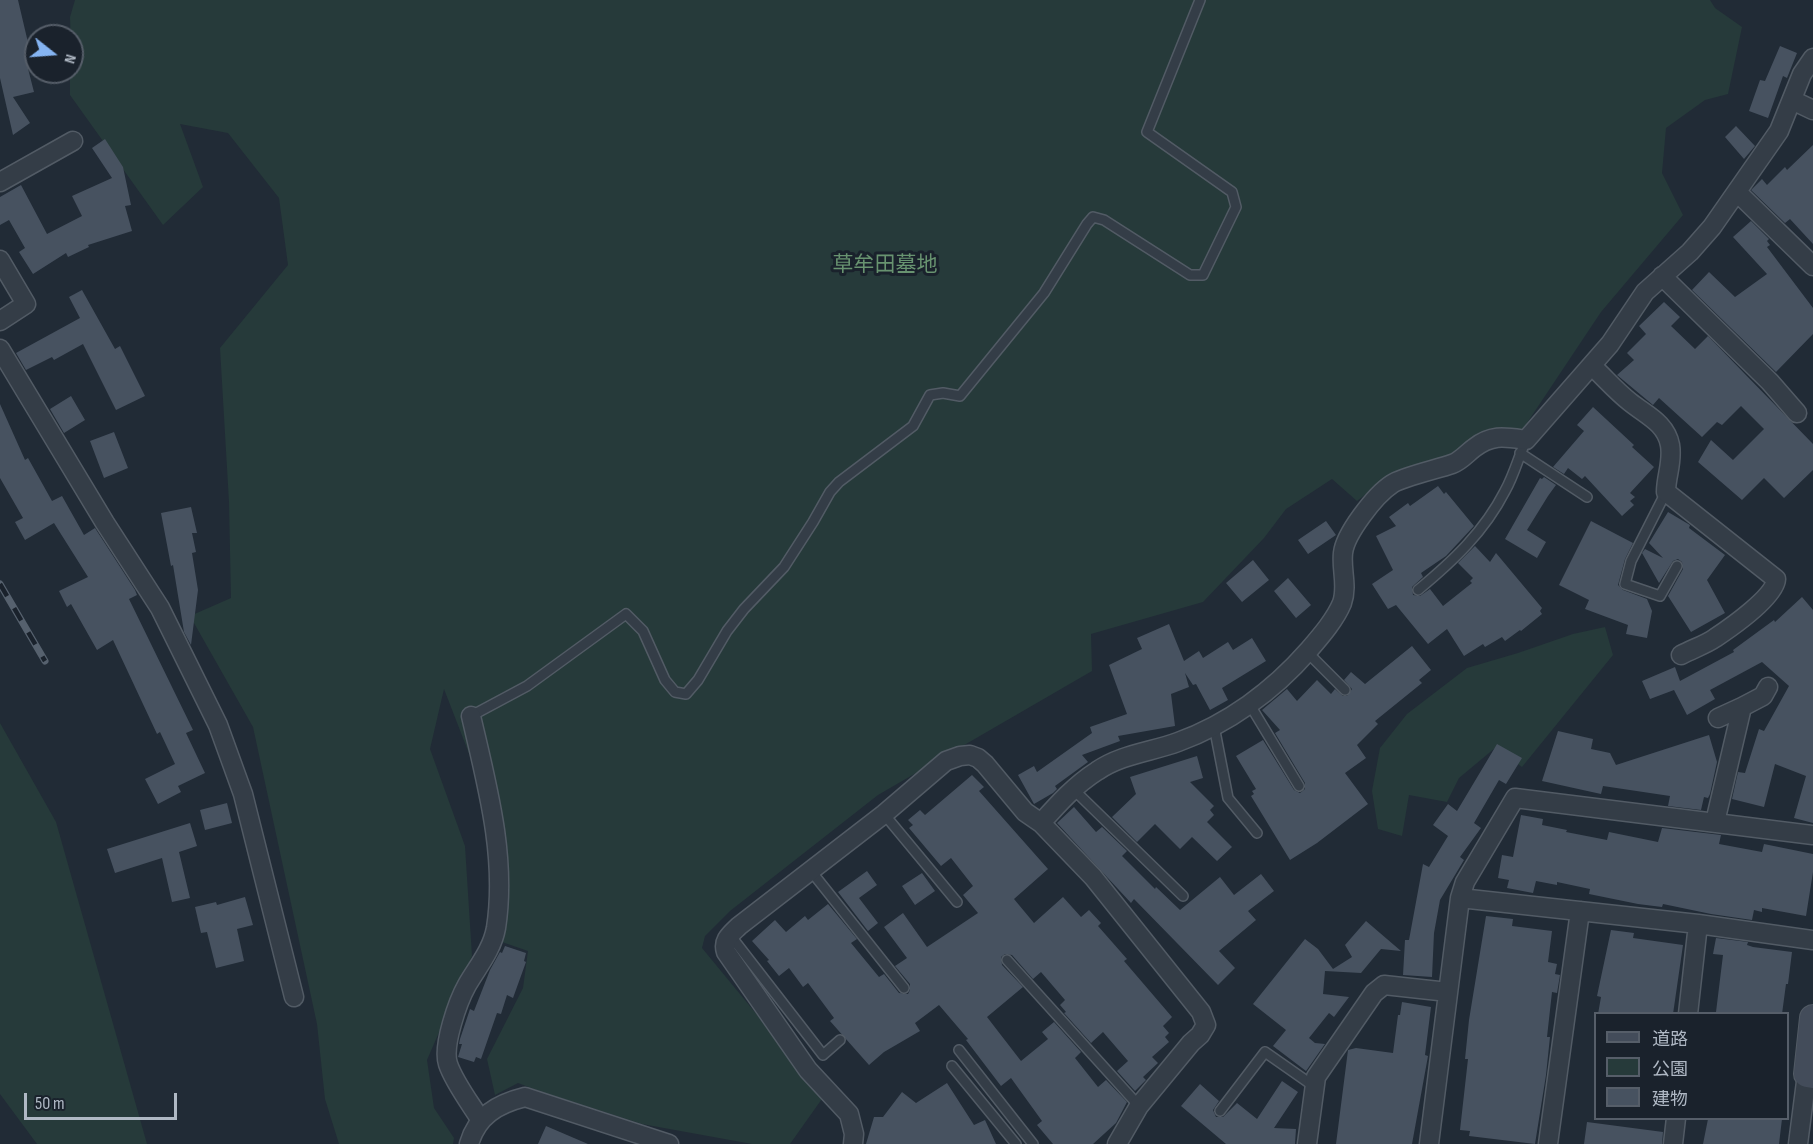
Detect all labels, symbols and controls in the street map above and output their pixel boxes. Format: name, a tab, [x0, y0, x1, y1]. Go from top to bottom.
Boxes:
north arrow	[24, 24, 84, 84]
text: N	[59, 52, 80, 66]
park label: 草牟田墓地	[833, 253, 937, 279]
legend	[1594, 1012, 1789, 1120]
text: 道路	[1652, 1029, 1688, 1050]
text: 公園	[1652, 1059, 1688, 1080]
scale bar	[27, 1081, 180, 1119]
text: 建物	[1652, 1089, 1688, 1110]
text: 50 m	[35, 1093, 65, 1114]

